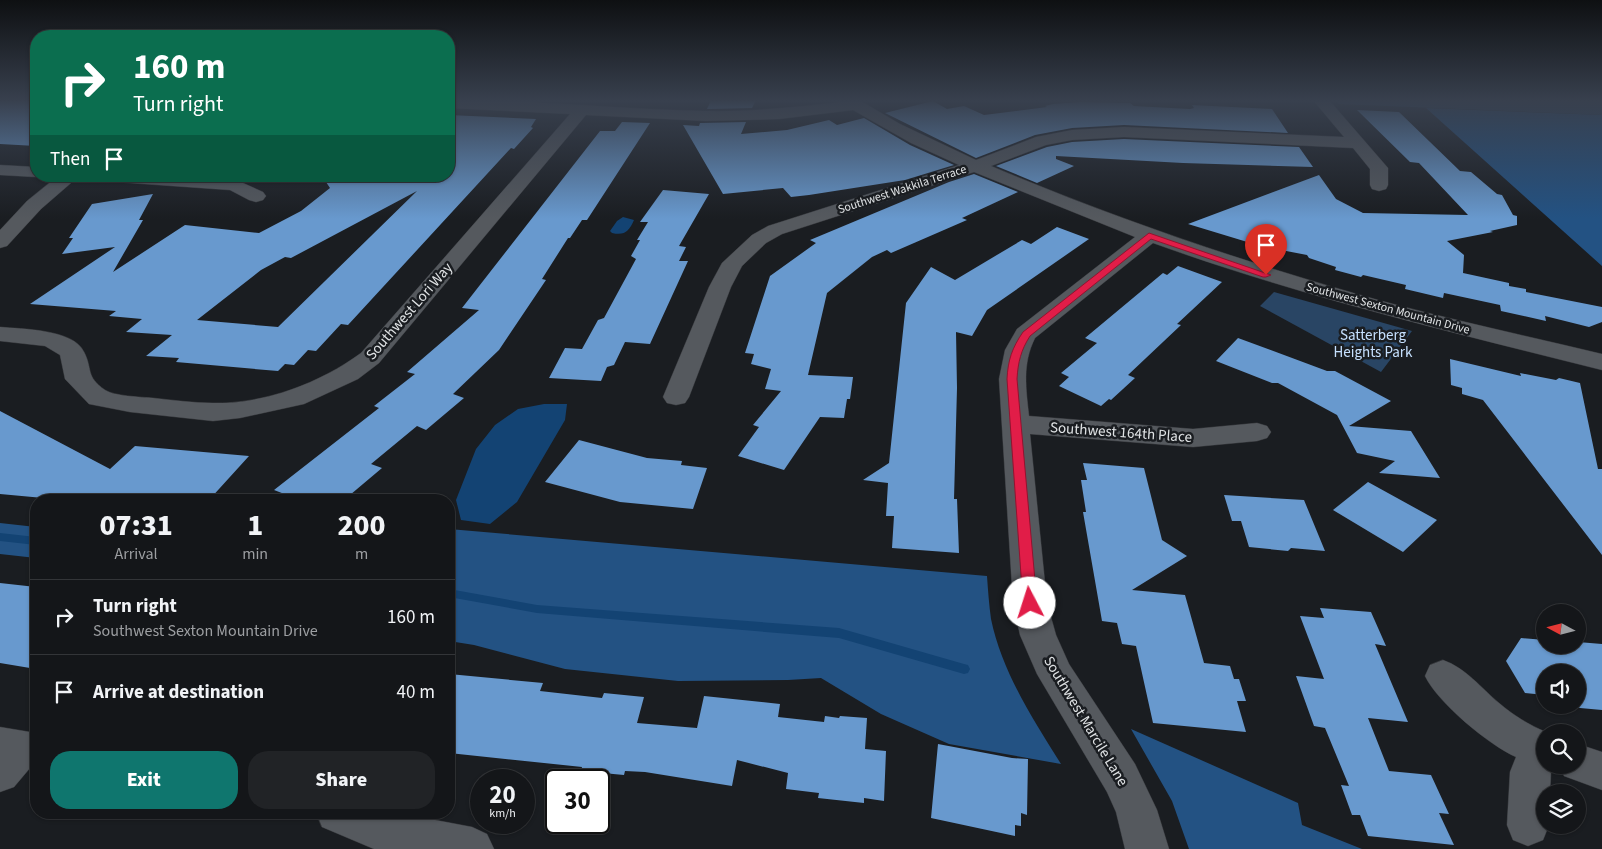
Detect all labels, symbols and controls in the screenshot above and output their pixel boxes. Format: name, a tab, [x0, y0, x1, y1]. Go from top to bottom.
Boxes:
text: 160 m	[133, 42, 225, 92]
icon: right	[50, 50, 115, 115]
text: Turn right	[133, 88, 223, 120]
icon: arrive	[100, 145, 128, 173]
text: Then	[50, 146, 90, 173]
street label: Southwest Wakkila Terrace	[836, 161, 969, 218]
pin	[1245, 224, 1287, 275]
icon: arrive	[1252, 231, 1280, 259]
street label: Southwest Lori Way	[361, 258, 458, 365]
street label: Southwest Sexton Mountain Drive	[1304, 278, 1472, 339]
park label: Satterberg Heights Park	[1334, 325, 1413, 363]
street label: Southwest 164th Place	[1049, 417, 1193, 448]
text: 07:31	[99, 504, 173, 547]
text: 1	[247, 504, 263, 547]
text: 200	[338, 504, 386, 547]
text: Arrival	[115, 543, 158, 565]
text: min	[242, 543, 268, 565]
text: m	[355, 543, 368, 565]
position arrow	[1003, 576, 1055, 628]
text: Turn right	[93, 593, 177, 620]
icon: right	[50, 603, 78, 631]
text: 160 m	[387, 604, 435, 631]
north arrow	[1536, 604, 1586, 654]
map controls	[1536, 604, 1586, 834]
text: Southwest Sexton Mountain Drive	[93, 620, 318, 642]
street label: Southwest Marcile Lane	[1038, 652, 1133, 790]
button: sound	[1536, 664, 1586, 714]
icon: arrive	[50, 678, 78, 706]
text: Arrive at destination	[93, 679, 264, 706]
text: 40 m	[397, 679, 435, 706]
button: search	[1536, 724, 1586, 774]
button: Exit	[50, 751, 238, 809]
button: Share	[248, 751, 435, 809]
speed limit sign: 30	[545, 769, 610, 834]
text: 20	[489, 777, 516, 813]
button: layers	[1536, 784, 1586, 834]
text: km/h	[489, 805, 516, 822]

